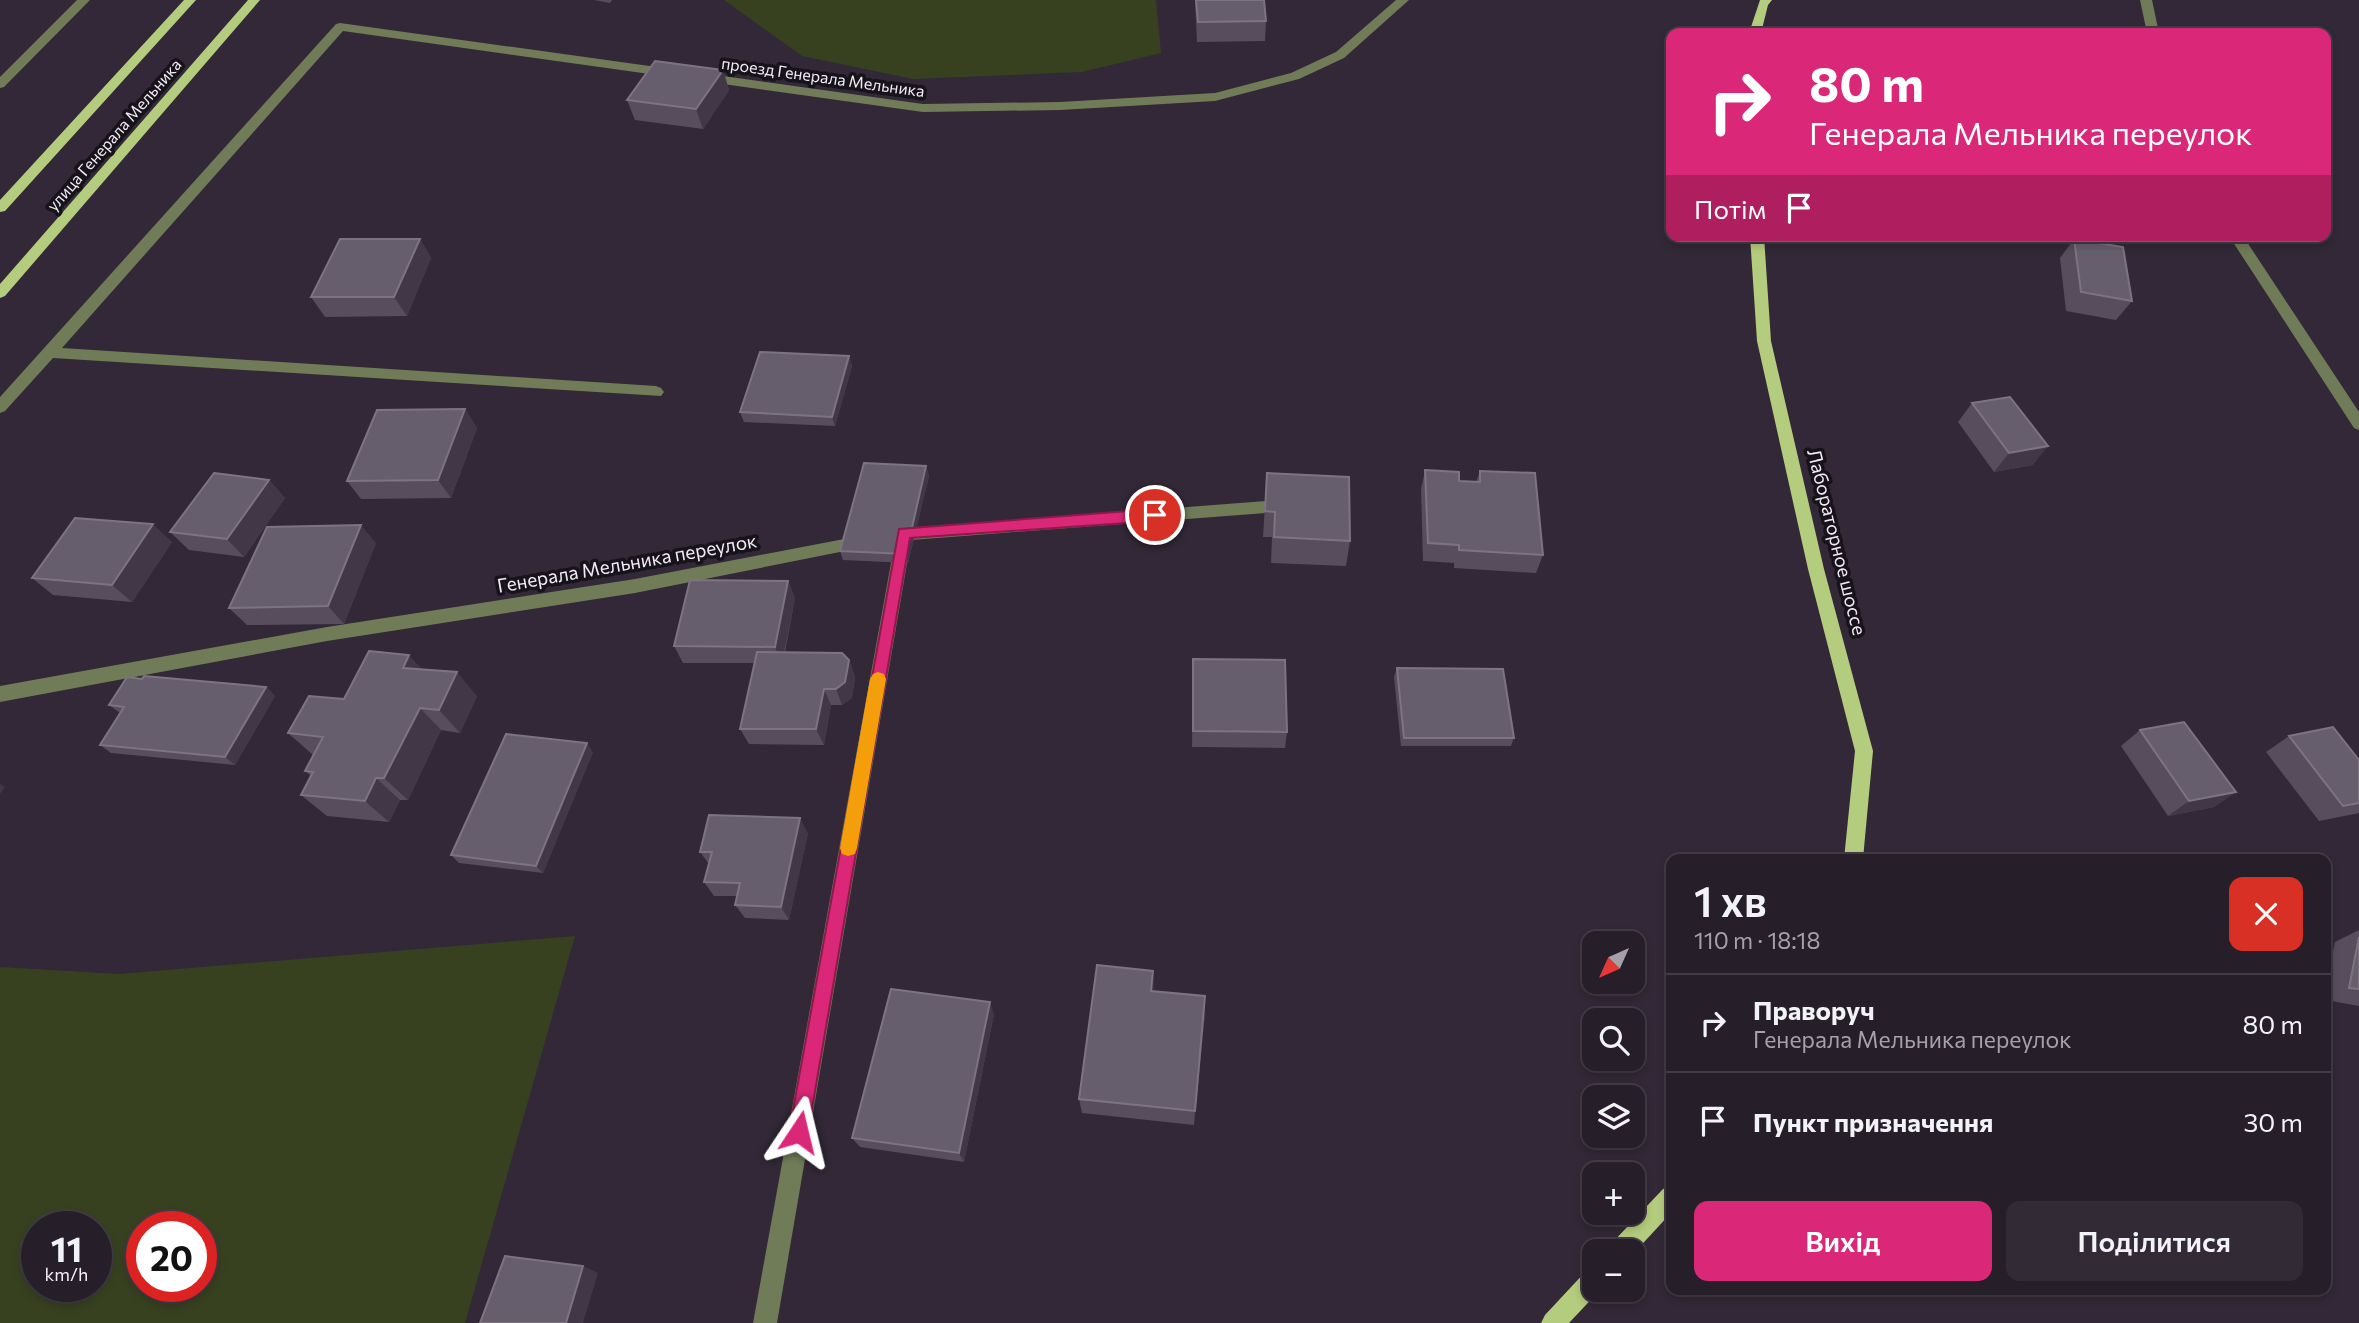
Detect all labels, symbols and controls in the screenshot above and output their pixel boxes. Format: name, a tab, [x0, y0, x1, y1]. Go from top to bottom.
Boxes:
text: 80 m	[1809, 52, 1924, 112]
street label: проезд Генерала Мельника	[720, 53, 926, 100]
street label: улица Генерала Мельника	[42, 55, 185, 215]
icon: right	[1694, 56, 1785, 147]
text: Генерала Мельника переулок	[1809, 112, 2252, 152]
icon: arrive	[1780, 189, 1818, 227]
text: Потім	[1694, 193, 1766, 224]
street label: Лабораторное шоссе	[1803, 446, 1872, 637]
pin	[1125, 485, 1185, 545]
icon: arrive	[1136, 496, 1174, 534]
street label: Генерала Мельника переулок	[495, 528, 759, 597]
text: 1 хв	[1694, 874, 1767, 926]
button: close	[2229, 877, 2303, 951]
text: 110 m · 18:18	[1694, 926, 1820, 954]
north arrow	[1582, 931, 1645, 994]
map controls	[1582, 931, 1645, 1302]
text: Праворуч	[1753, 994, 1875, 1025]
icon: right	[1694, 1004, 1732, 1042]
button: search	[1582, 1008, 1645, 1071]
text: 80 m	[2243, 1008, 2303, 1039]
text: Генерала Мельника переулок	[1753, 1025, 2072, 1053]
button: layers	[1582, 1085, 1645, 1148]
position arrow	[762, 1095, 836, 1169]
icon: arrive	[1694, 1102, 1732, 1140]
text: Пункт призначення	[1753, 1106, 1993, 1137]
text: 30 m	[2244, 1106, 2303, 1137]
button: +	[1582, 1162, 1645, 1225]
button: Вихід	[1694, 1201, 1992, 1281]
button: Поділитися	[2006, 1201, 2303, 1281]
speed limit sign: 20	[126, 1211, 217, 1302]
text: 11	[51, 1226, 82, 1269]
button: −	[1582, 1239, 1645, 1302]
text: km/h	[45, 1263, 88, 1285]

